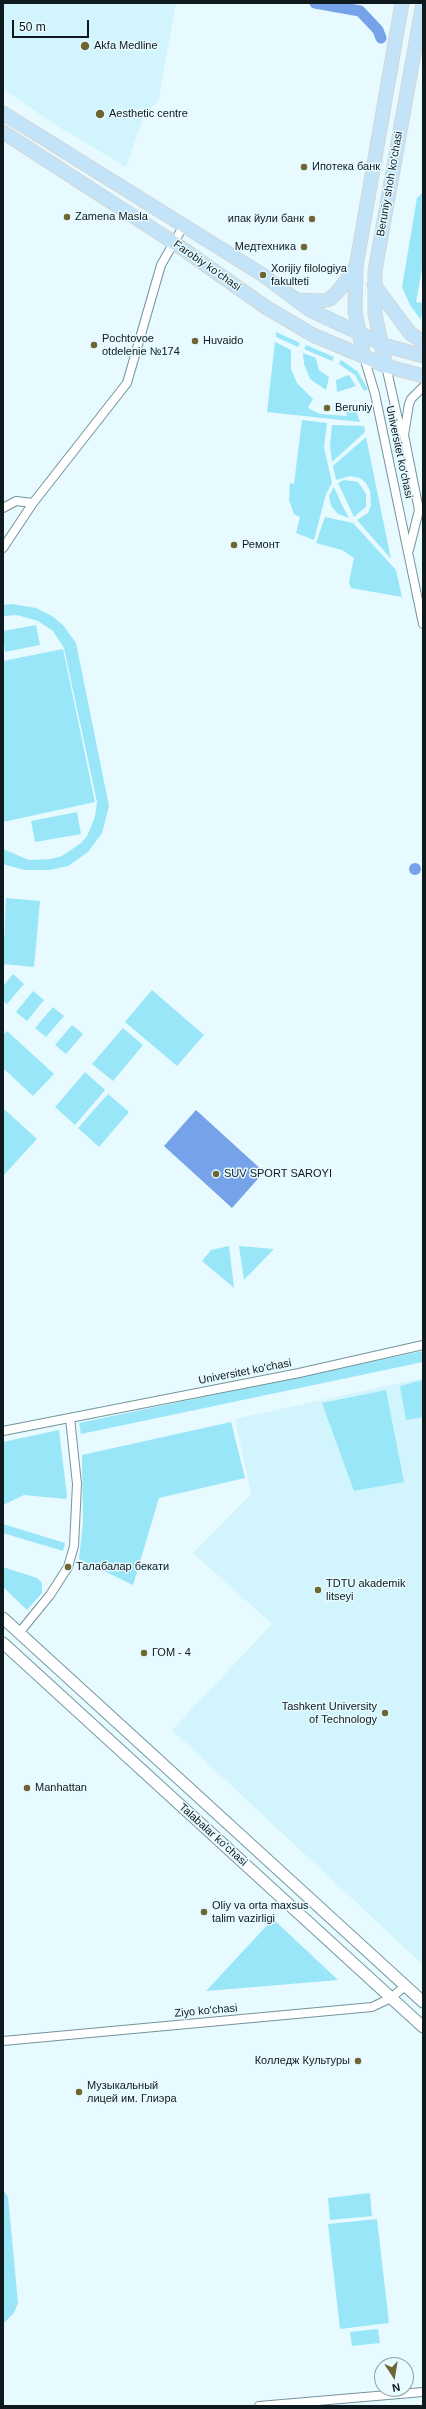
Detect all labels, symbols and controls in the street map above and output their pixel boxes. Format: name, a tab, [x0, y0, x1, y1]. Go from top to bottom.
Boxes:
scale bar	[14, 12, 91, 38]
text: 50 m	[19, 20, 46, 34]
place label: Akfa Medline	[94, 39, 158, 53]
marker: Akfa Medline	[79, 40, 91, 52]
place label: Aesthetic centre	[109, 107, 188, 121]
marker: Aesthetic centre	[94, 108, 106, 120]
street label: Beruniy shoh ko'chasi	[374, 130, 406, 238]
place label: Ипотека банк	[312, 160, 380, 174]
marker: Ипотека банк	[299, 162, 309, 172]
place label: Zamena Masla	[75, 210, 148, 224]
marker: Zamena Masla	[62, 212, 72, 222]
place label: ипак йули банк	[228, 212, 304, 226]
marker: ипак йули банк	[307, 214, 317, 224]
street label: Farobiy ko'chasi	[171, 238, 243, 294]
place label: Медтехника	[235, 240, 296, 254]
marker: Медтехника	[299, 242, 309, 252]
place label: Xorijiy filologiya fakulteti	[271, 262, 347, 288]
marker: Xorijiy filologiya fakulteti	[258, 270, 268, 280]
place label: Pochtovoe otdelenie №174	[102, 332, 180, 358]
place label: Huvaido	[203, 334, 243, 348]
marker: Huvaido	[190, 336, 200, 346]
marker: Pochtovoe otdelenie №174	[89, 340, 99, 350]
place label: Beruniy	[335, 401, 372, 415]
marker: Beruniy	[322, 403, 332, 413]
street label: Universitet ko'chasi	[383, 404, 415, 500]
place label: Ремонт	[242, 538, 280, 552]
marker: Ремонт	[229, 540, 239, 550]
place label: SUV SPORT SAROYI	[224, 1167, 332, 1181]
marker: SUV SPORT SAROYI	[211, 1169, 221, 1179]
street label: Universitet ko'chasi	[197, 1357, 293, 1387]
place label: Талабалар бекати	[76, 1560, 169, 1574]
marker: Талабалар бекати	[63, 1562, 73, 1572]
place label: TDTU akademik litseyi	[326, 1577, 405, 1603]
marker: TDTU akademik litseyi	[313, 1585, 323, 1595]
place label: ГОМ - 4	[152, 1646, 191, 1660]
marker: ГОМ - 4	[139, 1648, 149, 1658]
place label: Tashkent University of Technology	[282, 1700, 377, 1726]
marker: Tashkent University of Technology	[380, 1708, 390, 1718]
place label: Manhattan	[35, 1781, 87, 1795]
marker: Manhattan	[22, 1783, 32, 1793]
street label: Talabalar ko'chasi	[176, 1801, 250, 1869]
place label: Oliy va orta maxsus talim vazirligi	[212, 1899, 309, 1925]
marker: Oliy va orta maxsus talim vazirligi	[199, 1907, 209, 1917]
street label: Ziyo ko'chasi	[174, 2002, 238, 2020]
place label: Колледж Культуры	[255, 2054, 350, 2068]
marker: Колледж Культуры	[353, 2056, 363, 2066]
place label: Музыкальный лицей им. Глиэра	[87, 2079, 177, 2105]
marker: Музыкальный лицей им. Глиэра	[74, 2087, 84, 2097]
north arrow	[374, 2357, 414, 2397]
text: N	[391, 2381, 401, 2394]

